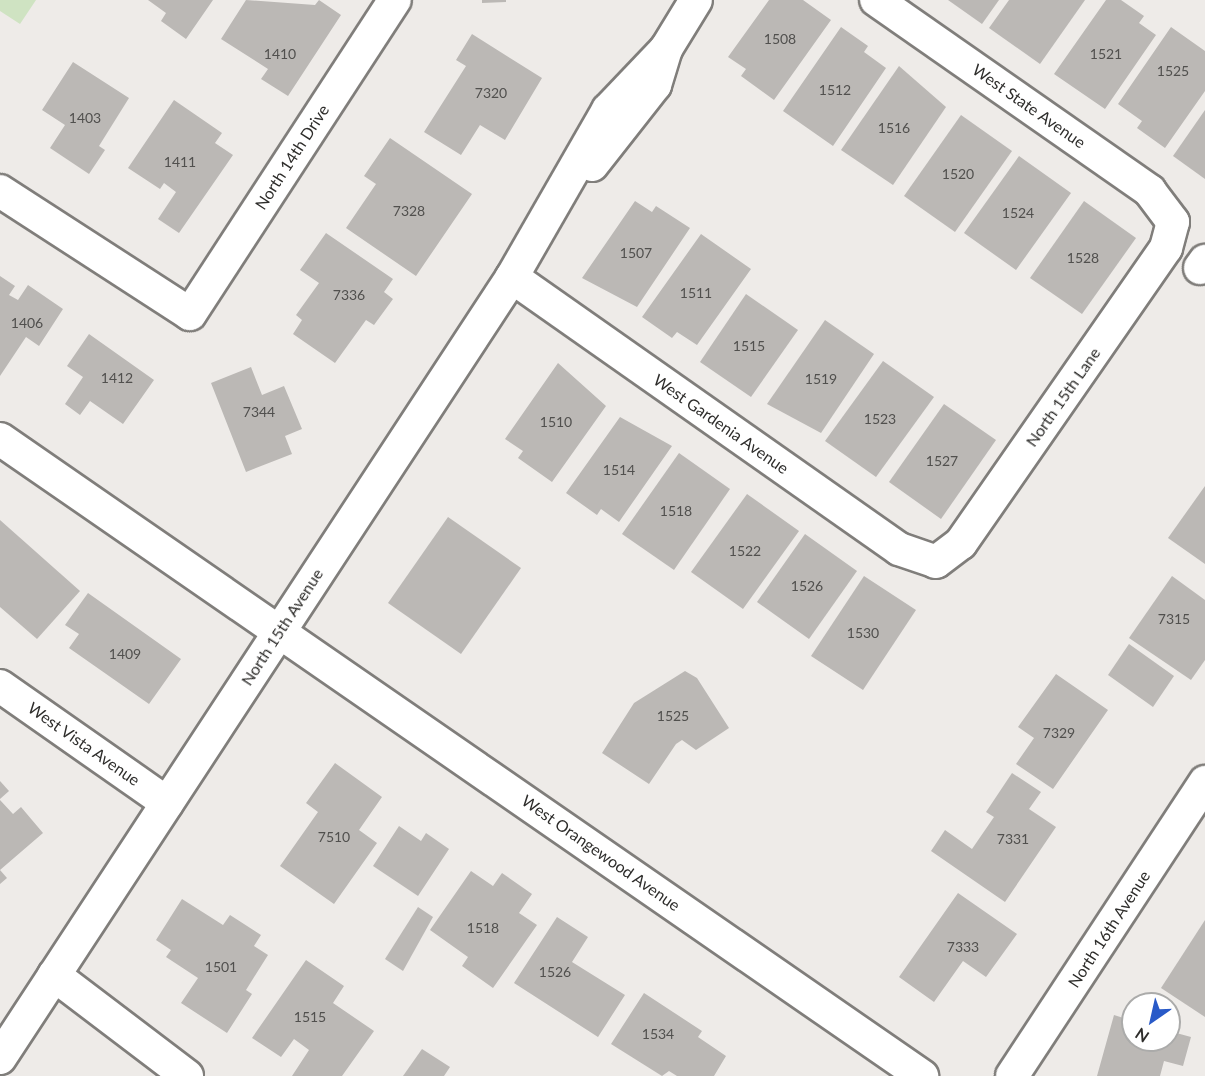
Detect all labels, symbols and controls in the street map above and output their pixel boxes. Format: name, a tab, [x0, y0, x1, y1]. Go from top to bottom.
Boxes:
house number: 1508	[764, 31, 796, 47]
house number: 1410	[264, 46, 296, 62]
house number: 1521	[1090, 46, 1122, 62]
street label: West State Avenue	[969, 60, 1089, 152]
house number: 1525	[1157, 63, 1189, 79]
house number: 1512	[819, 82, 851, 98]
house number: 7320	[475, 85, 507, 101]
street label: North 14th Drive	[251, 101, 333, 213]
house number: 1403	[69, 110, 101, 126]
house number: 1516	[878, 120, 910, 136]
house number: 1411	[164, 154, 196, 170]
house number: 1520	[942, 166, 974, 182]
house number: 7328	[393, 203, 425, 219]
house number: 1524	[1002, 205, 1034, 221]
house number: 1507	[620, 245, 652, 261]
house number: 1528	[1067, 250, 1099, 266]
house number: 1511	[680, 285, 712, 301]
house number: 7336	[333, 287, 365, 303]
house number: 1406	[11, 315, 43, 331]
house number: 1515	[733, 338, 765, 354]
street label: North 15th Lane	[1022, 344, 1104, 450]
house number: 1412	[101, 370, 133, 386]
street label: West Gardenia Avenue	[649, 370, 793, 478]
house number: 1519	[805, 371, 837, 387]
house number: 7344	[243, 404, 275, 420]
house number: 1523	[864, 411, 896, 427]
house number: 1510	[540, 414, 572, 430]
house number: 1527	[926, 453, 958, 469]
house number: 1514	[603, 462, 635, 478]
house number: 1518	[660, 503, 692, 519]
house number: 1522	[729, 543, 761, 559]
street label: North 15th Avenue	[237, 565, 327, 689]
house number: 1526	[791, 578, 823, 594]
house number: 7315	[1158, 611, 1190, 627]
house number: 1530	[847, 625, 879, 641]
house number: 1409	[109, 646, 141, 662]
street label: West Vista Avenue	[24, 698, 144, 790]
house number: 1525	[657, 708, 689, 724]
house number: 7329	[1043, 725, 1075, 741]
street label: West Orangewood Avenue	[518, 791, 684, 915]
house number: 7510	[318, 829, 350, 845]
house number: 7331	[997, 831, 1029, 847]
street label: North 16th Avenue	[1064, 867, 1154, 991]
house number: 1518	[467, 920, 499, 936]
house number: 7333	[947, 939, 979, 955]
house number: 1501	[205, 959, 237, 975]
house number: 1526	[539, 964, 571, 980]
north arrow	[1121, 992, 1181, 1052]
house number: 1515	[294, 1009, 326, 1025]
text: N	[1131, 1024, 1152, 1047]
house number: 1534	[642, 1026, 674, 1042]

